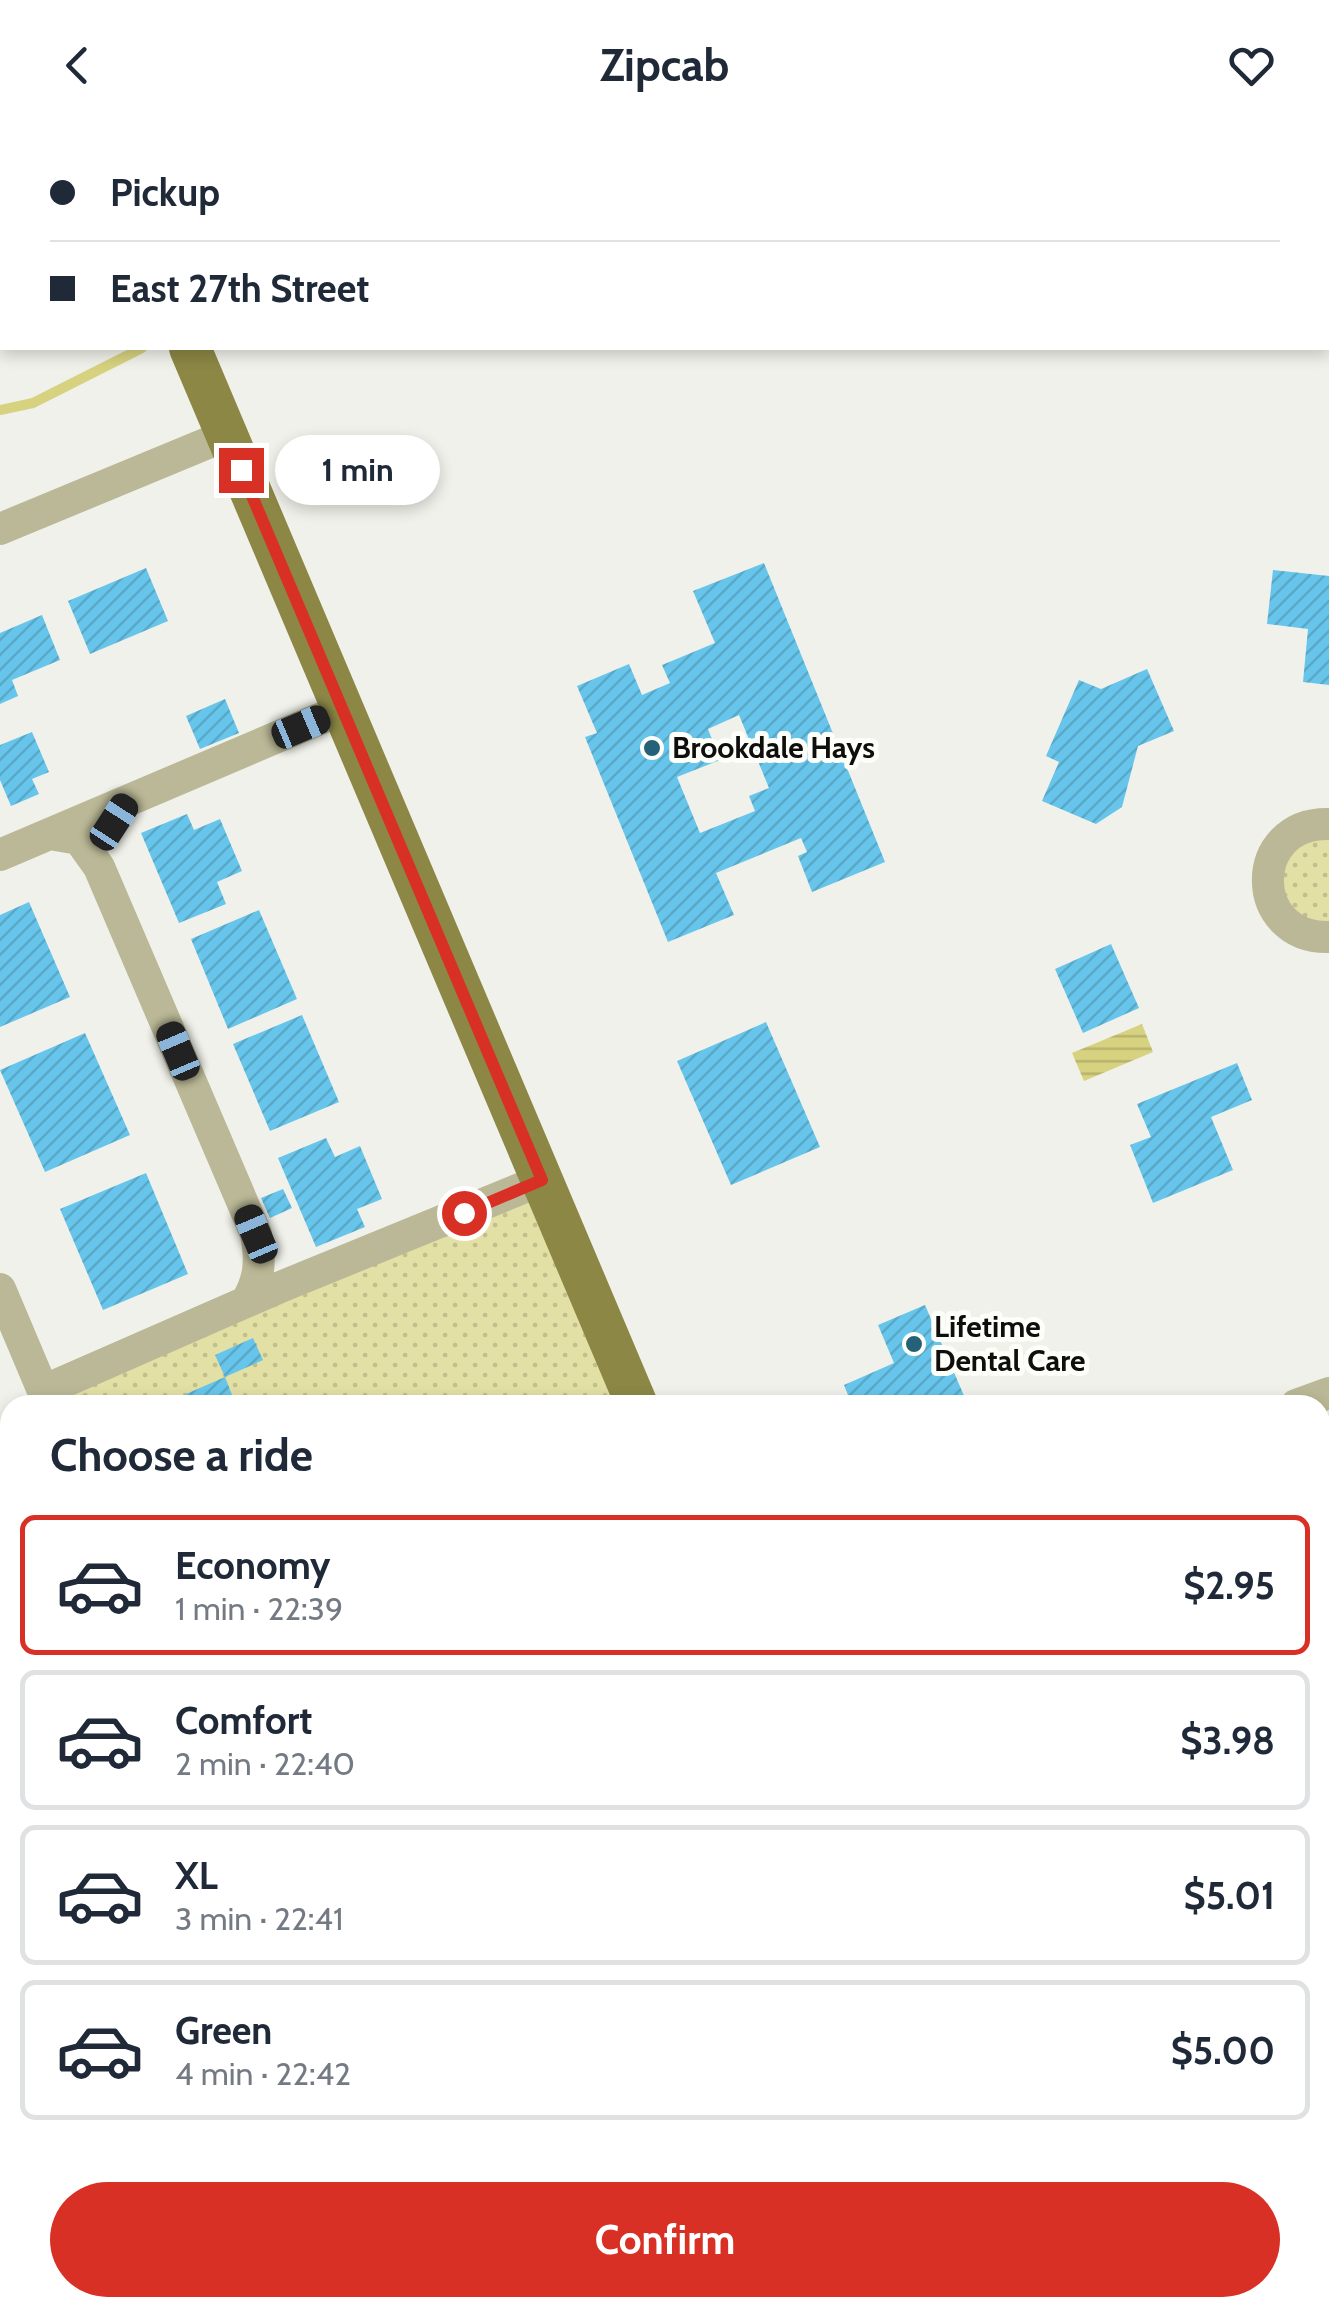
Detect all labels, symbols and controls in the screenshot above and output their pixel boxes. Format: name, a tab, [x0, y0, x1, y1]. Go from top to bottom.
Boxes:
icon: back	[50, 38, 105, 93]
text: Zipcab	[600, 38, 729, 92]
icon: heart	[1224, 38, 1279, 93]
text: Pickup	[110, 169, 220, 216]
text: East 27th Street	[110, 265, 369, 312]
callout: 1 min	[276, 435, 441, 505]
route end	[219, 448, 264, 493]
text: 1 min	[321, 450, 394, 489]
car	[268, 701, 334, 753]
place label: Brookdale Hays	[672, 729, 875, 766]
marker: Brookdale Hays	[641, 737, 663, 759]
car	[85, 789, 143, 855]
car	[152, 1018, 204, 1084]
route start	[442, 1191, 487, 1236]
car	[230, 1201, 282, 1267]
place label: Lifetime Dental Care	[934, 1308, 1085, 1379]
marker: Lifetime Dental Care	[903, 1333, 925, 1355]
text: Choose a ride	[50, 1428, 313, 1482]
icon: car	[55, 1540, 145, 1630]
text: Economy	[175, 1542, 330, 1589]
text: $2.95	[1183, 1562, 1275, 1609]
text: 1 min · 22:39	[175, 1589, 343, 1628]
icon: car	[55, 1695, 145, 1785]
text: Comfort	[175, 1697, 312, 1744]
text: $3.98	[1180, 1717, 1275, 1764]
text: 2 min · 22:40	[175, 1744, 355, 1783]
icon: car	[55, 1850, 145, 1940]
text: XL	[175, 1852, 218, 1899]
text: $5.01	[1184, 1872, 1275, 1919]
text: 3 min · 22:41	[175, 1899, 343, 1938]
icon: car	[55, 2005, 145, 2095]
text: Green	[175, 2007, 272, 2054]
text: $5.00	[1171, 2027, 1275, 2074]
text: 4 min · 22:42	[175, 2054, 351, 2093]
button: Confirm	[50, 2182, 1280, 2297]

